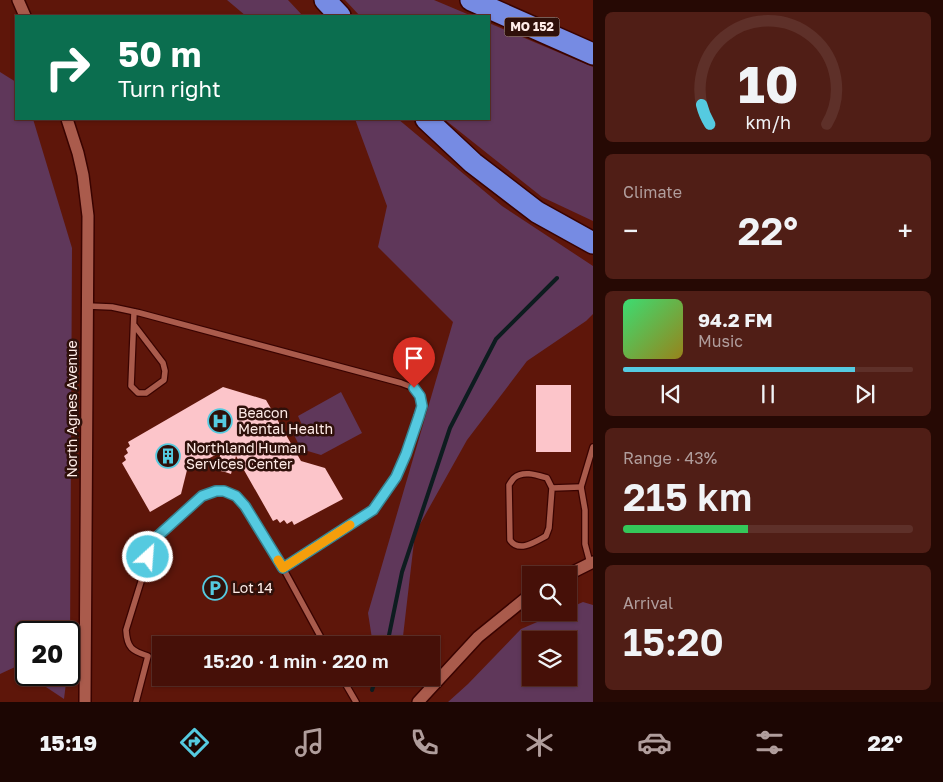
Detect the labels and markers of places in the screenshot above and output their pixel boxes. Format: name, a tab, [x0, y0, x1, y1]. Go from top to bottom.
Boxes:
pin	[393, 337, 435, 388]
place label: Beacon Mental Health	[238, 404, 333, 437]
hospital icon: Beacon Mental Health	[207, 408, 233, 434]
place label: Northland Human Services Center	[186, 439, 306, 472]
building icon: Northland Human Services Center	[155, 443, 181, 469]
parking icon: Lot 14	[202, 575, 228, 601]
place label: Lot 14	[232, 579, 273, 596]

